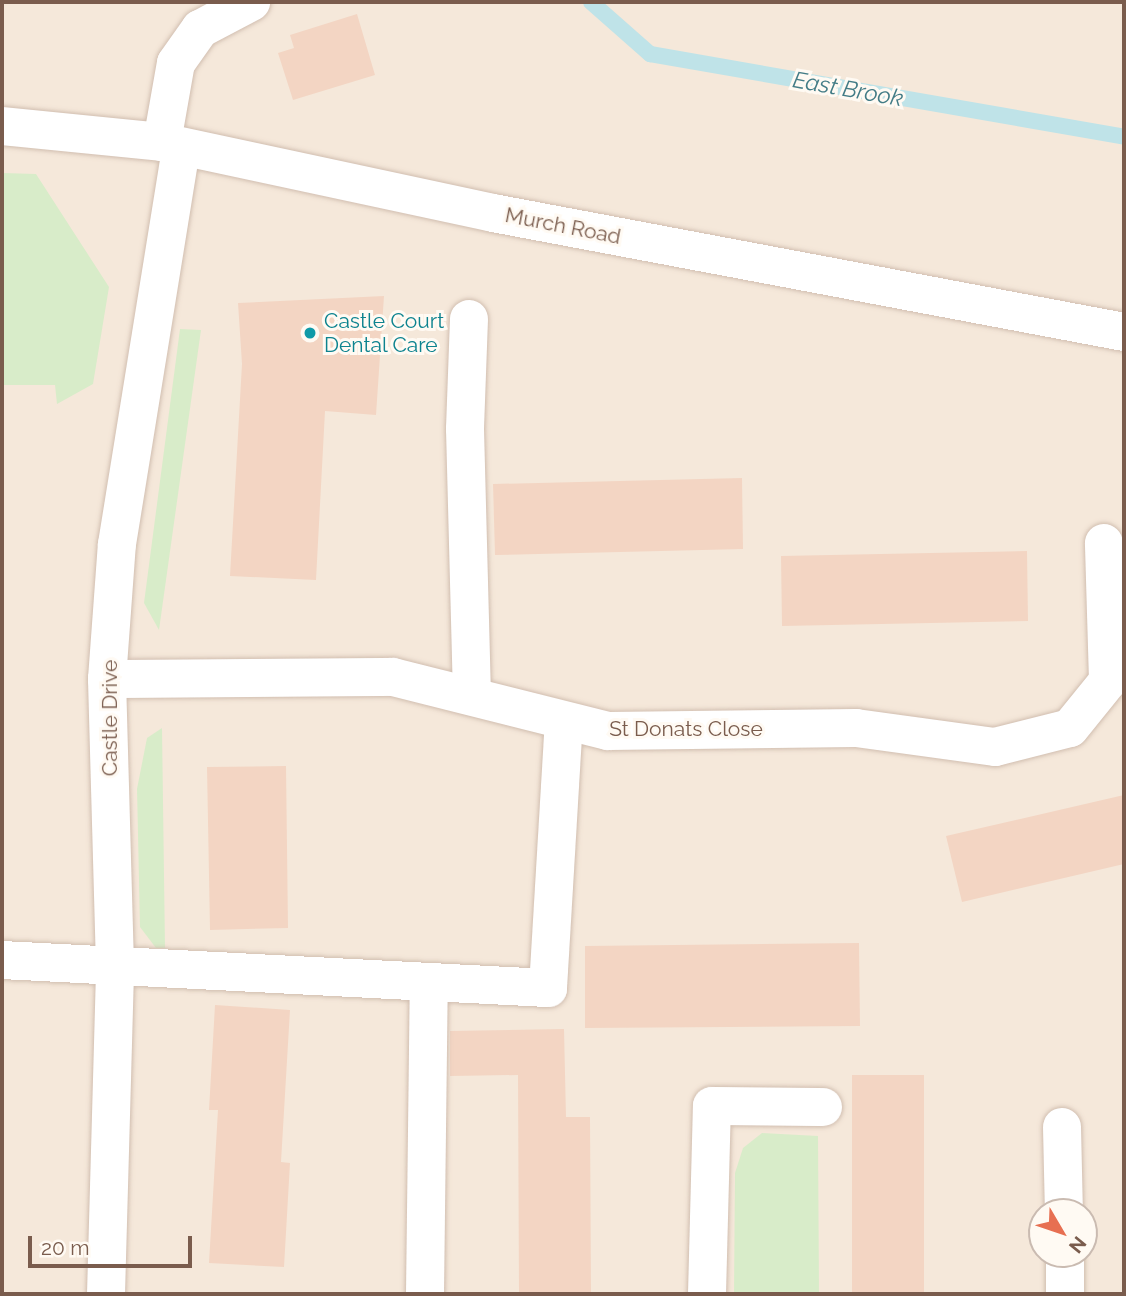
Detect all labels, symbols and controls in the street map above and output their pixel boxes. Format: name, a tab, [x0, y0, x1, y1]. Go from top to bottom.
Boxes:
water label: East Brook	[791, 66, 905, 112]
street label: Murch Road	[503, 202, 623, 250]
place label: Castle Court Dental Care	[324, 308, 444, 358]
marker: Castle Court Dental Care	[302, 325, 318, 341]
street label: Castle Drive	[97, 660, 123, 776]
street label: St Donats Close	[609, 716, 763, 742]
north arrow	[1028, 1198, 1098, 1268]
scale bar	[32, 1222, 196, 1266]
text: N	[1065, 1232, 1091, 1258]
text: 20 m	[41, 1235, 89, 1260]

